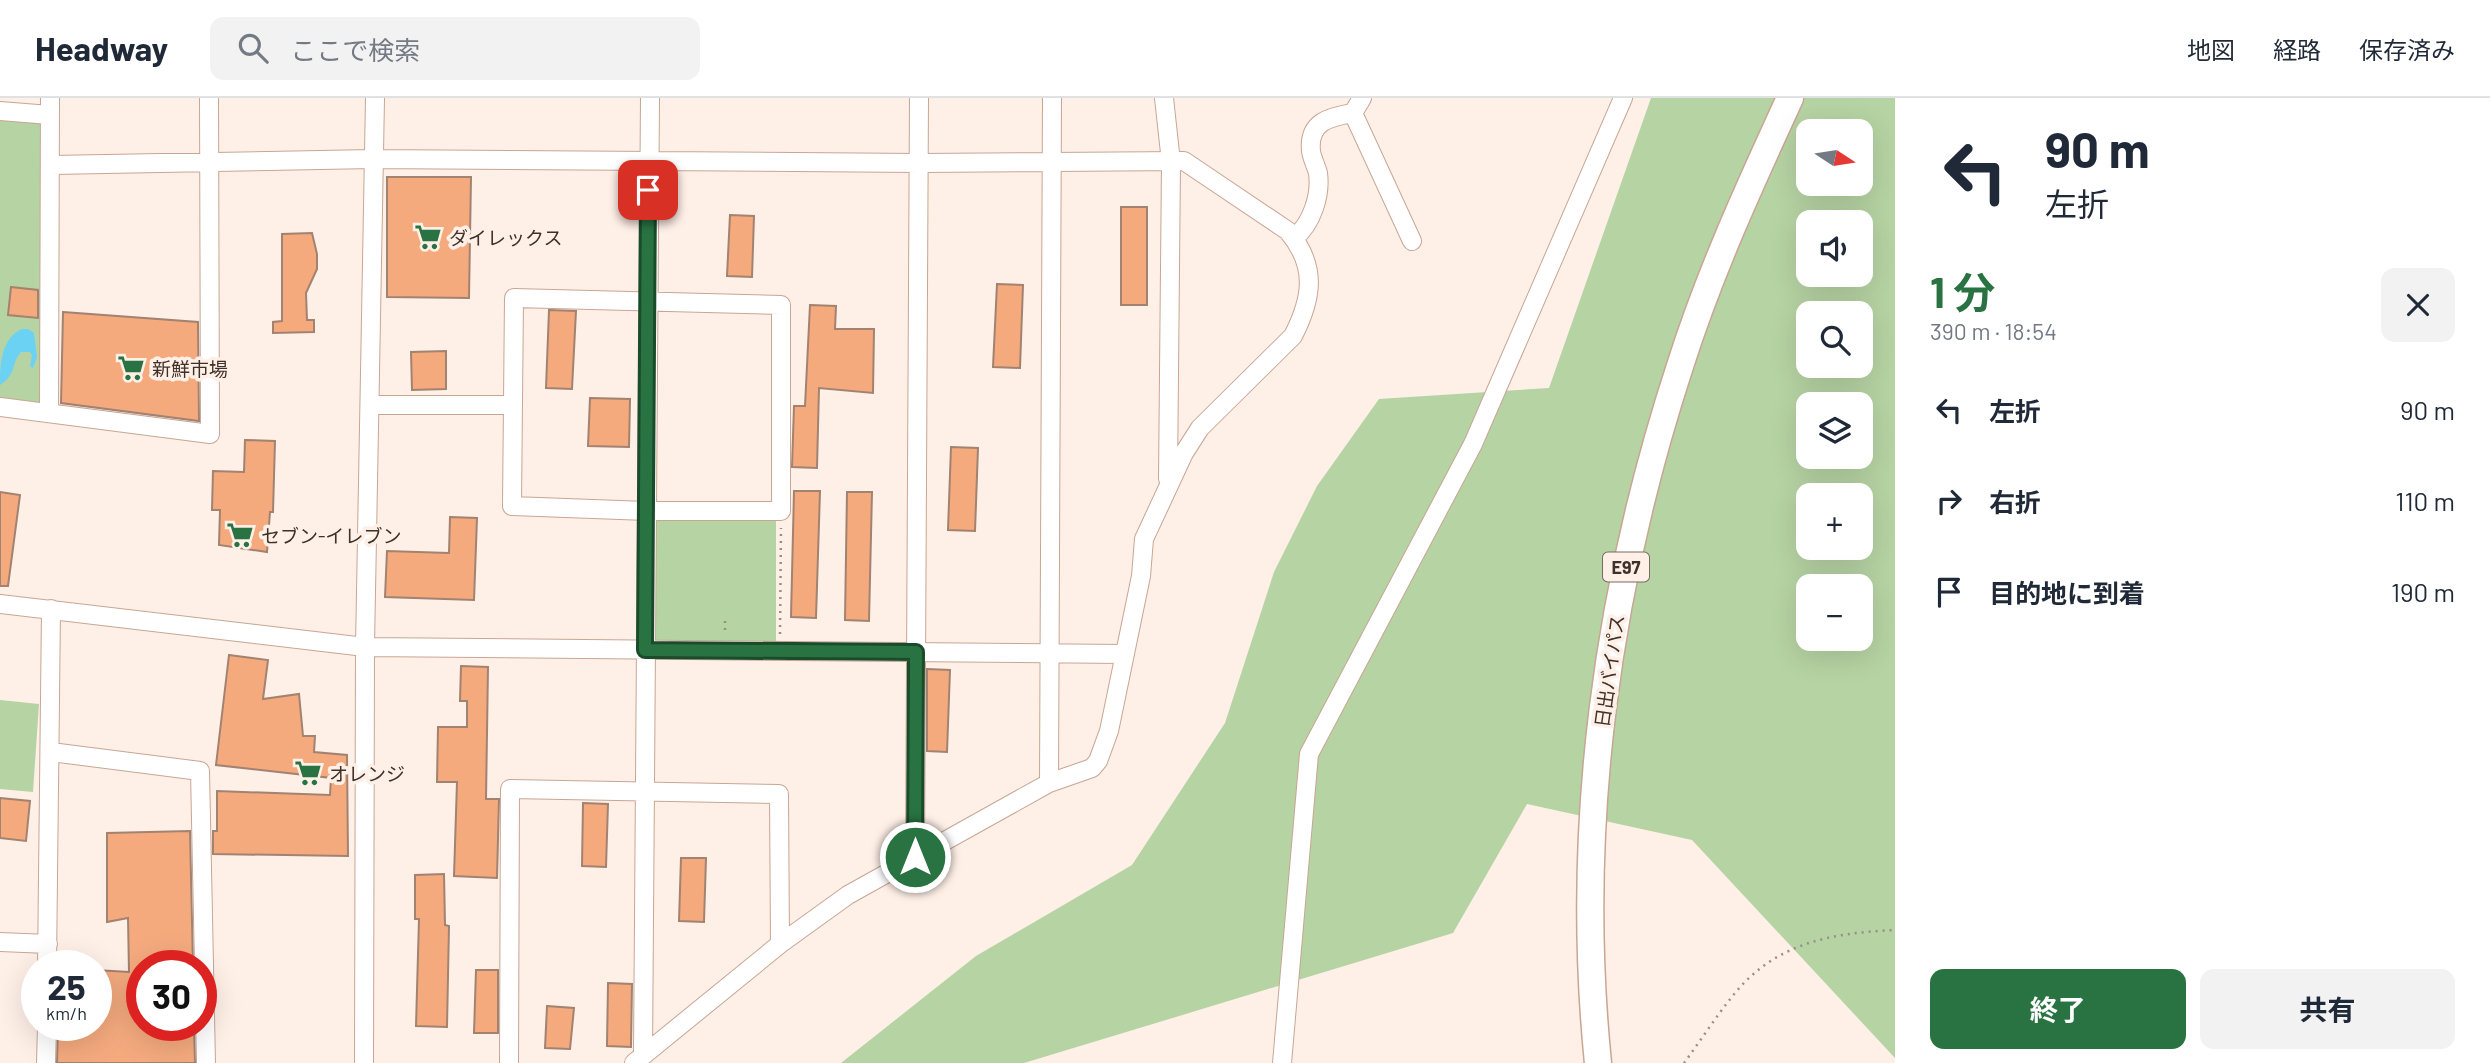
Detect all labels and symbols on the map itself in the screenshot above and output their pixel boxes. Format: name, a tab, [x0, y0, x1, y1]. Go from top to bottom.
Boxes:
north arrow	[1796, 119, 1872, 196]
pin	[618, 160, 678, 220]
supermarket icon: ダイレックス	[413, 222, 443, 252]
place label: ダイレックス	[449, 226, 562, 249]
supermarket icon: 新鮮市場	[116, 353, 146, 383]
place label: 新鮮市場	[152, 357, 228, 380]
supermarket icon: セブン-イレブン	[225, 520, 255, 550]
place label: セブン-イレブン	[261, 524, 402, 547]
road number: E97	[1603, 552, 1649, 582]
street label: 日出バイパス	[1590, 613, 1628, 729]
supermarket icon: オレンジ	[293, 758, 323, 788]
place label: オレンジ	[329, 762, 405, 785]
position arrow	[878, 820, 952, 894]
speed limit sign: 30	[126, 950, 217, 1041]

